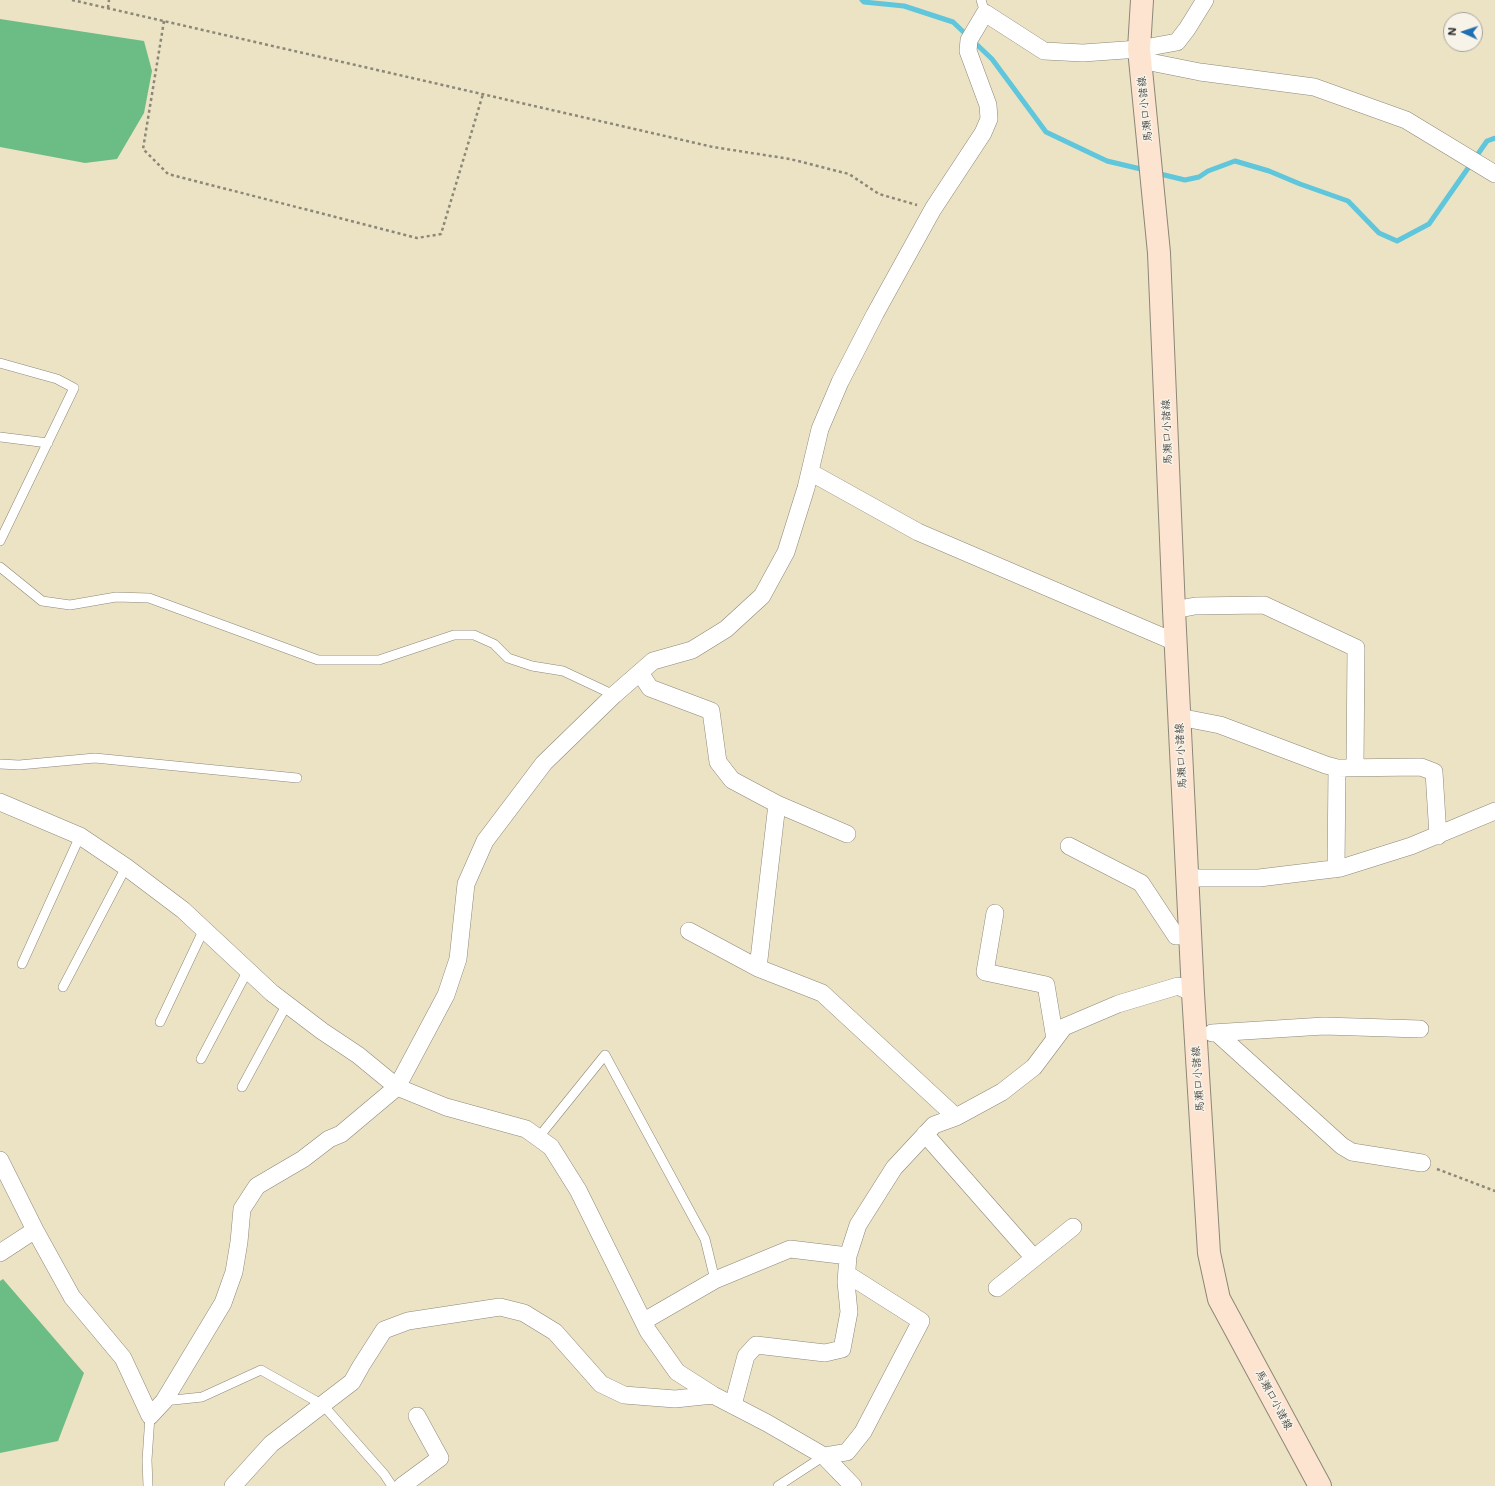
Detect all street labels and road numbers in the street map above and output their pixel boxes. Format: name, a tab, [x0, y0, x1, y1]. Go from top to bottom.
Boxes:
street label: 馬瀬口小諸線	[1135, 75, 1155, 143]
street label: 馬瀬口小諸線	[1159, 399, 1175, 465]
street label: 馬瀬口小諸線	[1173, 723, 1189, 789]
street label: 馬瀬口小諸線	[1189, 1046, 1207, 1112]
street label: 馬瀬口小諸線	[1253, 1368, 1295, 1432]

